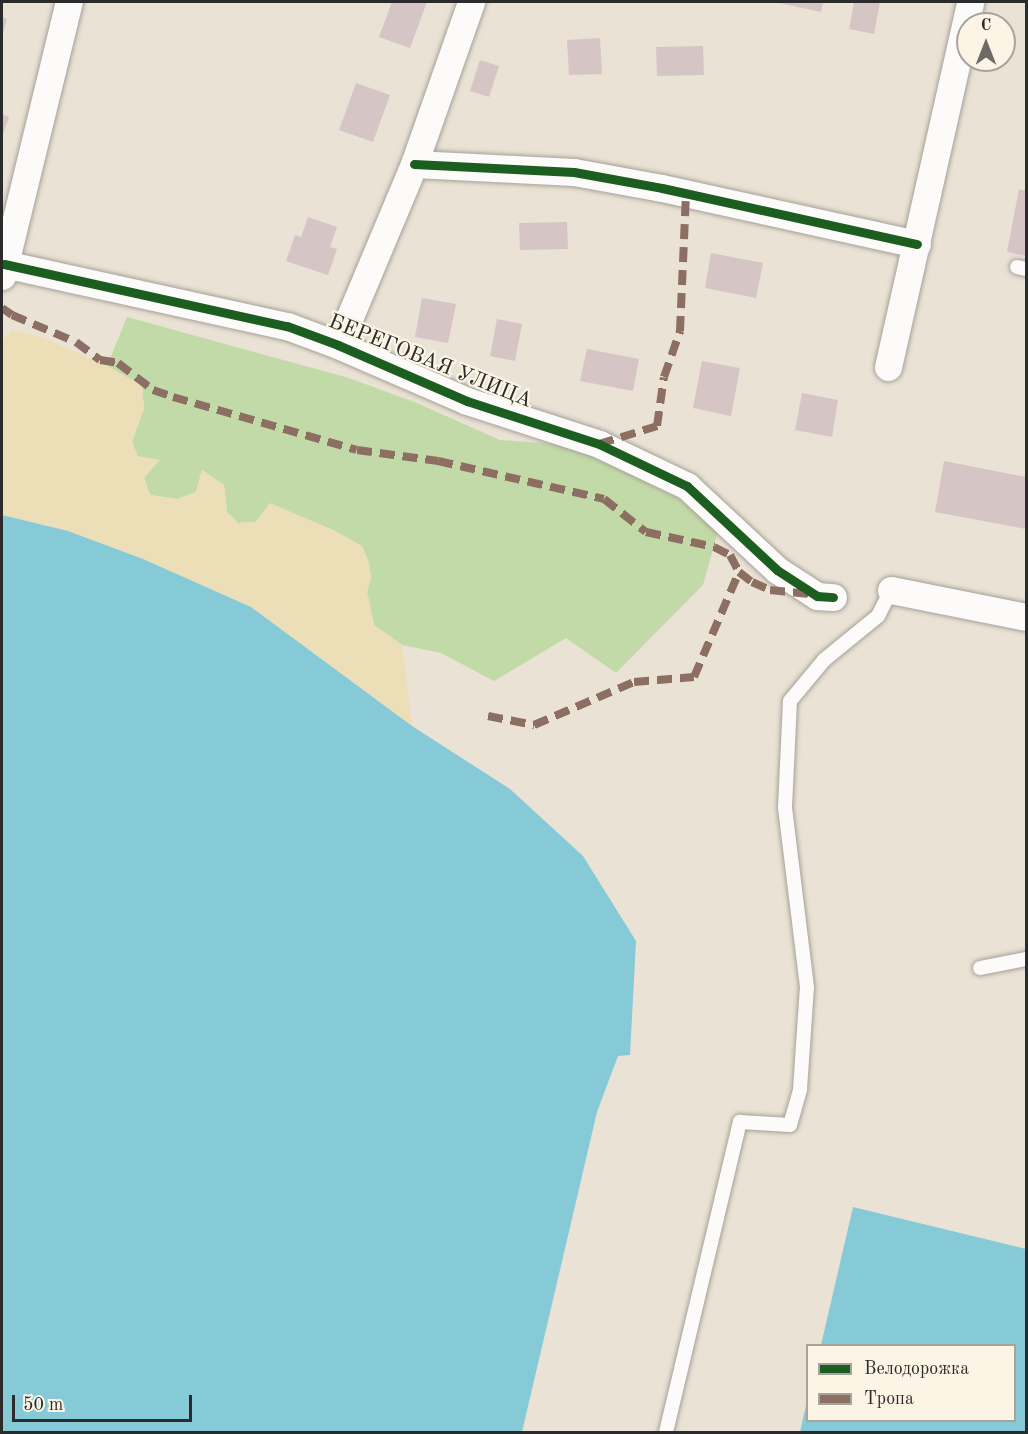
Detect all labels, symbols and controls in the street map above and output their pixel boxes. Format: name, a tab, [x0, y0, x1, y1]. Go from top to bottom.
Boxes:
north arrow	[956, 12, 1016, 72]
text: С	[981, 18, 991, 34]
street label: БЕРЕГОВАЯ УЛИЦА	[324, 310, 536, 414]
legend	[806, 1344, 1016, 1422]
text: Велодорожка	[864, 1360, 969, 1378]
scale bar	[15, 1383, 195, 1421]
text: Тропа	[864, 1390, 914, 1408]
text: 50 m	[23, 1396, 63, 1414]

